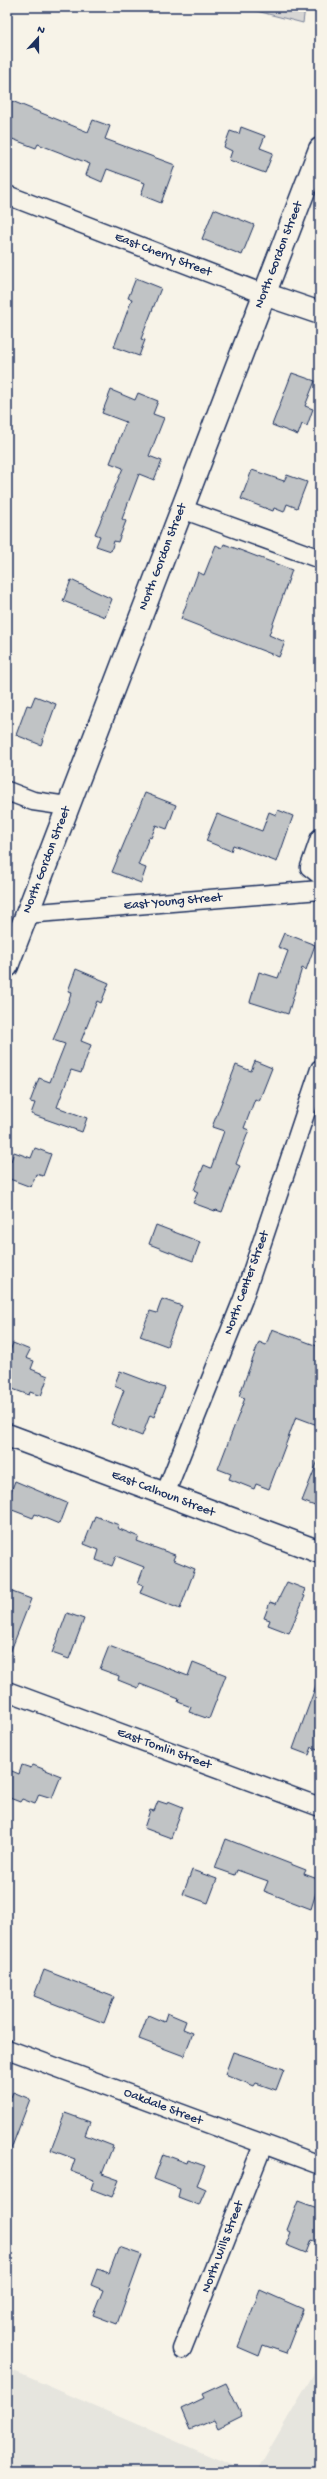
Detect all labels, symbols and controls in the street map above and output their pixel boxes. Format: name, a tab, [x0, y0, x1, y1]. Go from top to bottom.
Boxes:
north arrow	[18, 18, 58, 58]
text: N	[35, 24, 46, 37]
street label: North Gordon Street	[252, 198, 307, 310]
street label: East Cherry Street	[112, 230, 215, 281]
street label: North Gordon Street	[136, 500, 191, 612]
street label: North Gordon Street	[20, 803, 75, 915]
street label: East Young Street	[123, 890, 224, 914]
street label: North Center Street	[221, 1227, 273, 1337]
street label: East Calhoun Street	[109, 1467, 218, 1521]
street label: East Tomlin Street	[115, 1725, 215, 1774]
street label: Oakdale Street	[122, 2085, 206, 2129]
street label: North Wills Street	[199, 2197, 248, 2295]

